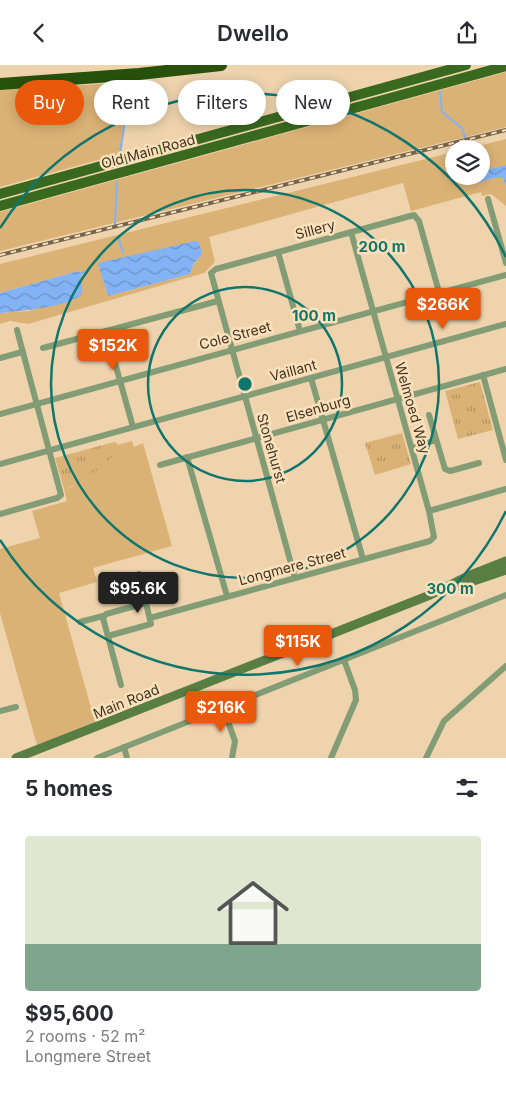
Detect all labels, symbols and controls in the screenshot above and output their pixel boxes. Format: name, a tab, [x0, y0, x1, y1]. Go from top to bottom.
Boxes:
icon: back	[25, 19, 53, 47]
icon: share	[453, 19, 481, 47]
text: Dwello	[217, 20, 289, 46]
chip: Buy	[15, 80, 84, 125]
chip: Rent	[94, 80, 168, 125]
chip: Filters	[178, 80, 266, 125]
chip: New	[276, 80, 350, 125]
street label: Old Main Road	[99, 130, 197, 172]
map controls	[445, 140, 490, 185]
button: layers	[445, 140, 490, 185]
street label: Sillery	[293, 215, 337, 242]
text: 200 m	[359, 237, 405, 256]
pin: $266K	[408, 287, 478, 330]
text: $266K	[417, 294, 469, 314]
text: 100 m	[292, 306, 336, 325]
street label: Cole Street	[197, 317, 273, 353]
pin: $152K	[78, 329, 148, 371]
text: $152K	[88, 335, 138, 355]
street label: Vaillant	[268, 356, 319, 384]
street label: Welmoed Way	[392, 360, 434, 456]
centre of rings	[236, 375, 254, 393]
street label: Elsenburg	[284, 391, 352, 425]
street label: Stonehurst	[254, 411, 290, 485]
street label: Longmere Street	[237, 543, 348, 588]
pin: $95.6K	[97, 571, 179, 614]
text: $95.6K	[109, 578, 167, 598]
text: 300 m	[426, 579, 474, 598]
pin: $115K	[263, 625, 333, 667]
text: $115K	[275, 631, 321, 651]
street label: Main Road	[90, 680, 162, 722]
pin: $216K	[186, 691, 256, 733]
text: $216K	[196, 697, 246, 717]
icon: filters	[453, 774, 481, 802]
text: 5 homes	[25, 776, 113, 801]
icon: home	[208, 868, 298, 958]
text: $95,600	[25, 1001, 114, 1026]
text: 2 rooms · 52 m²	[25, 1026, 145, 1046]
text: Longmere Street	[25, 1046, 151, 1066]

